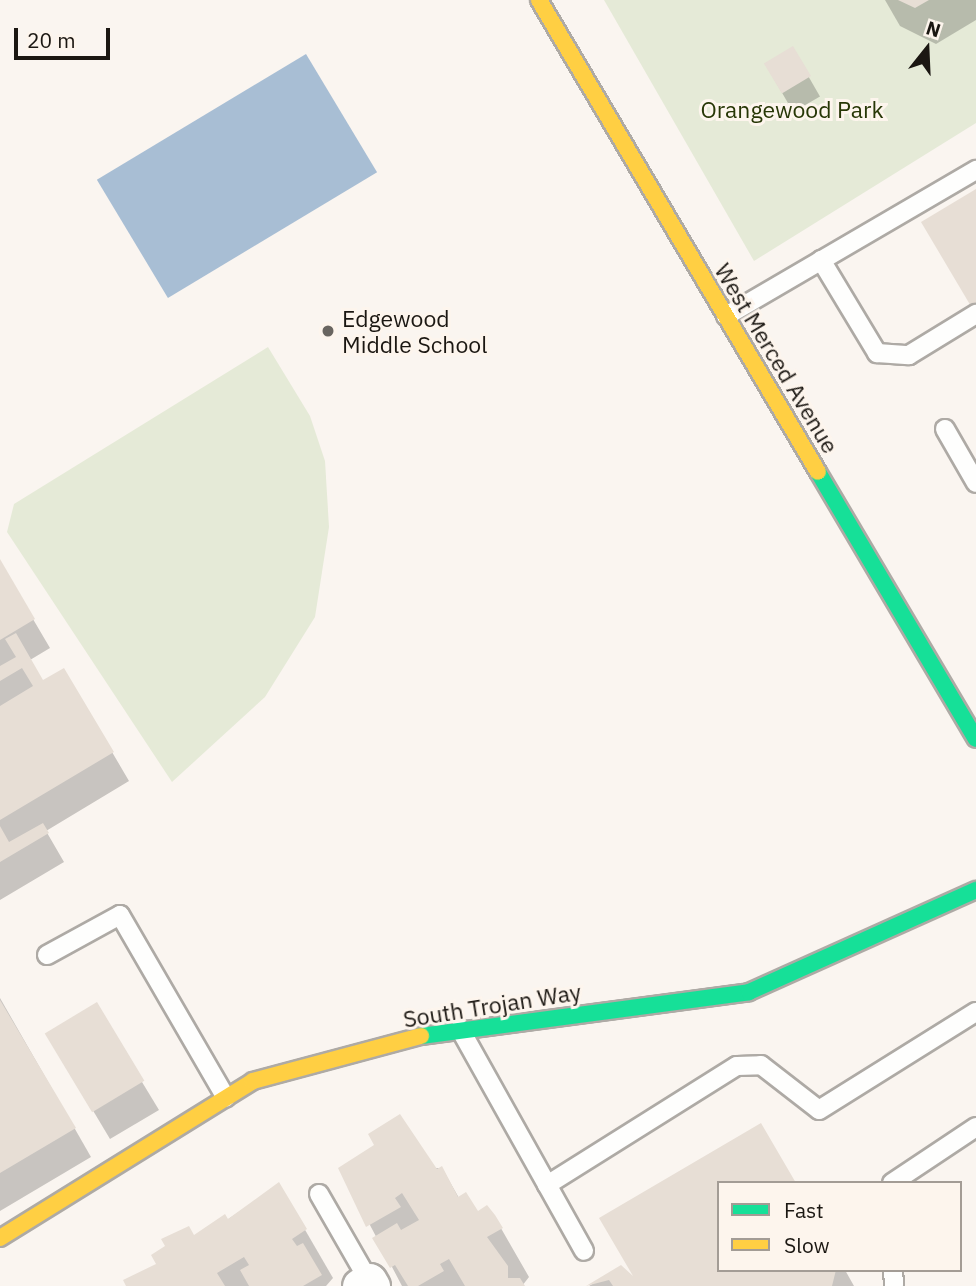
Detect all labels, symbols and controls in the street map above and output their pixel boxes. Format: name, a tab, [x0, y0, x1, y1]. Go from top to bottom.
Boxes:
scale bar	[18, 14, 114, 58]
north arrow	[892, 14, 962, 84]
text: N	[923, 15, 944, 43]
text: 20 m	[27, 26, 76, 54]
park label: Orangewood Park	[700, 95, 884, 123]
street label: West Merced Avenue	[709, 258, 845, 458]
place label: Edgewood Middle School	[342, 304, 487, 358]
marker: Edgewood Middle School	[320, 323, 336, 339]
street label: South Trojan Way	[401, 977, 583, 1033]
legend	[717, 1181, 962, 1272]
text: Fast	[784, 1196, 824, 1224]
text: Slow	[784, 1231, 830, 1259]

